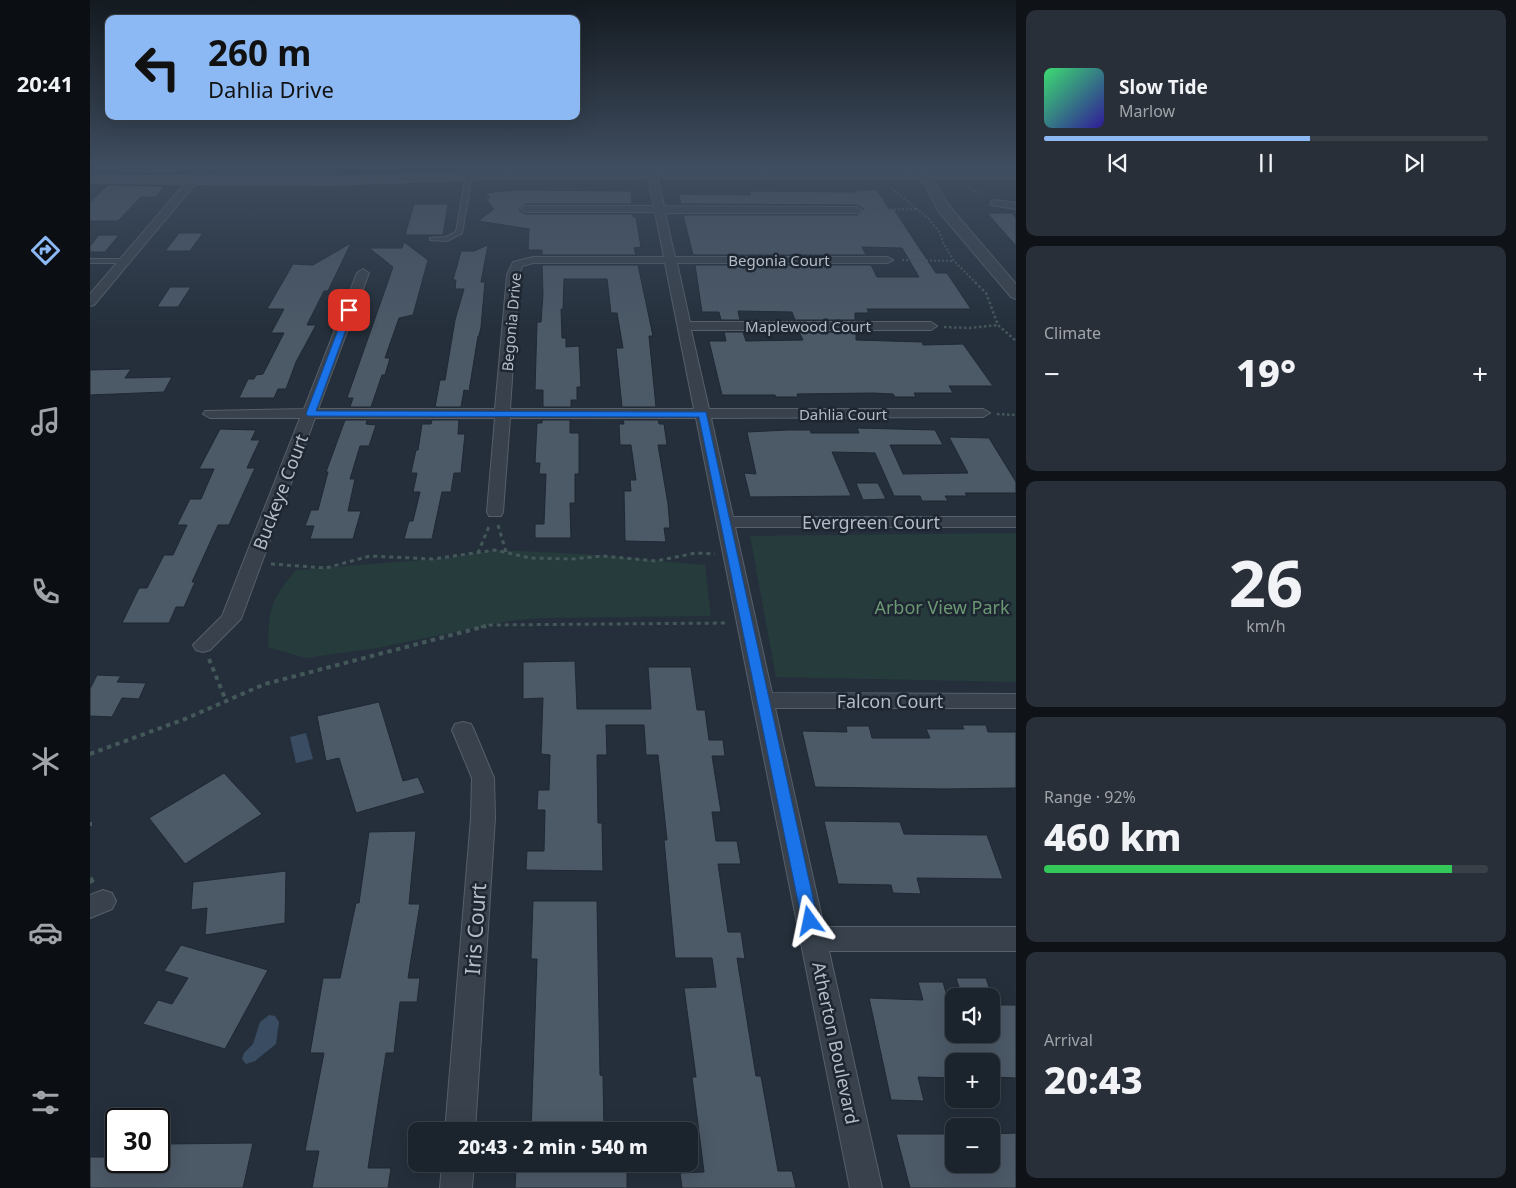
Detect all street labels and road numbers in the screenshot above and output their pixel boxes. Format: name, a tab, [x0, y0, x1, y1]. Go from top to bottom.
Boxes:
street label: Begonia Court	[728, 250, 830, 270]
street label: Begonia Drive	[497, 272, 525, 372]
street label: Maplewood Court	[745, 316, 871, 336]
street label: Dahlia Court	[799, 404, 888, 424]
street label: Buckeye Court	[247, 430, 313, 553]
street label: Evergreen Court	[802, 510, 941, 534]
street label: Falcon Court	[837, 689, 944, 713]
street label: Iris Court	[458, 882, 492, 976]
street label: Atherton Boulevard	[807, 960, 865, 1126]

